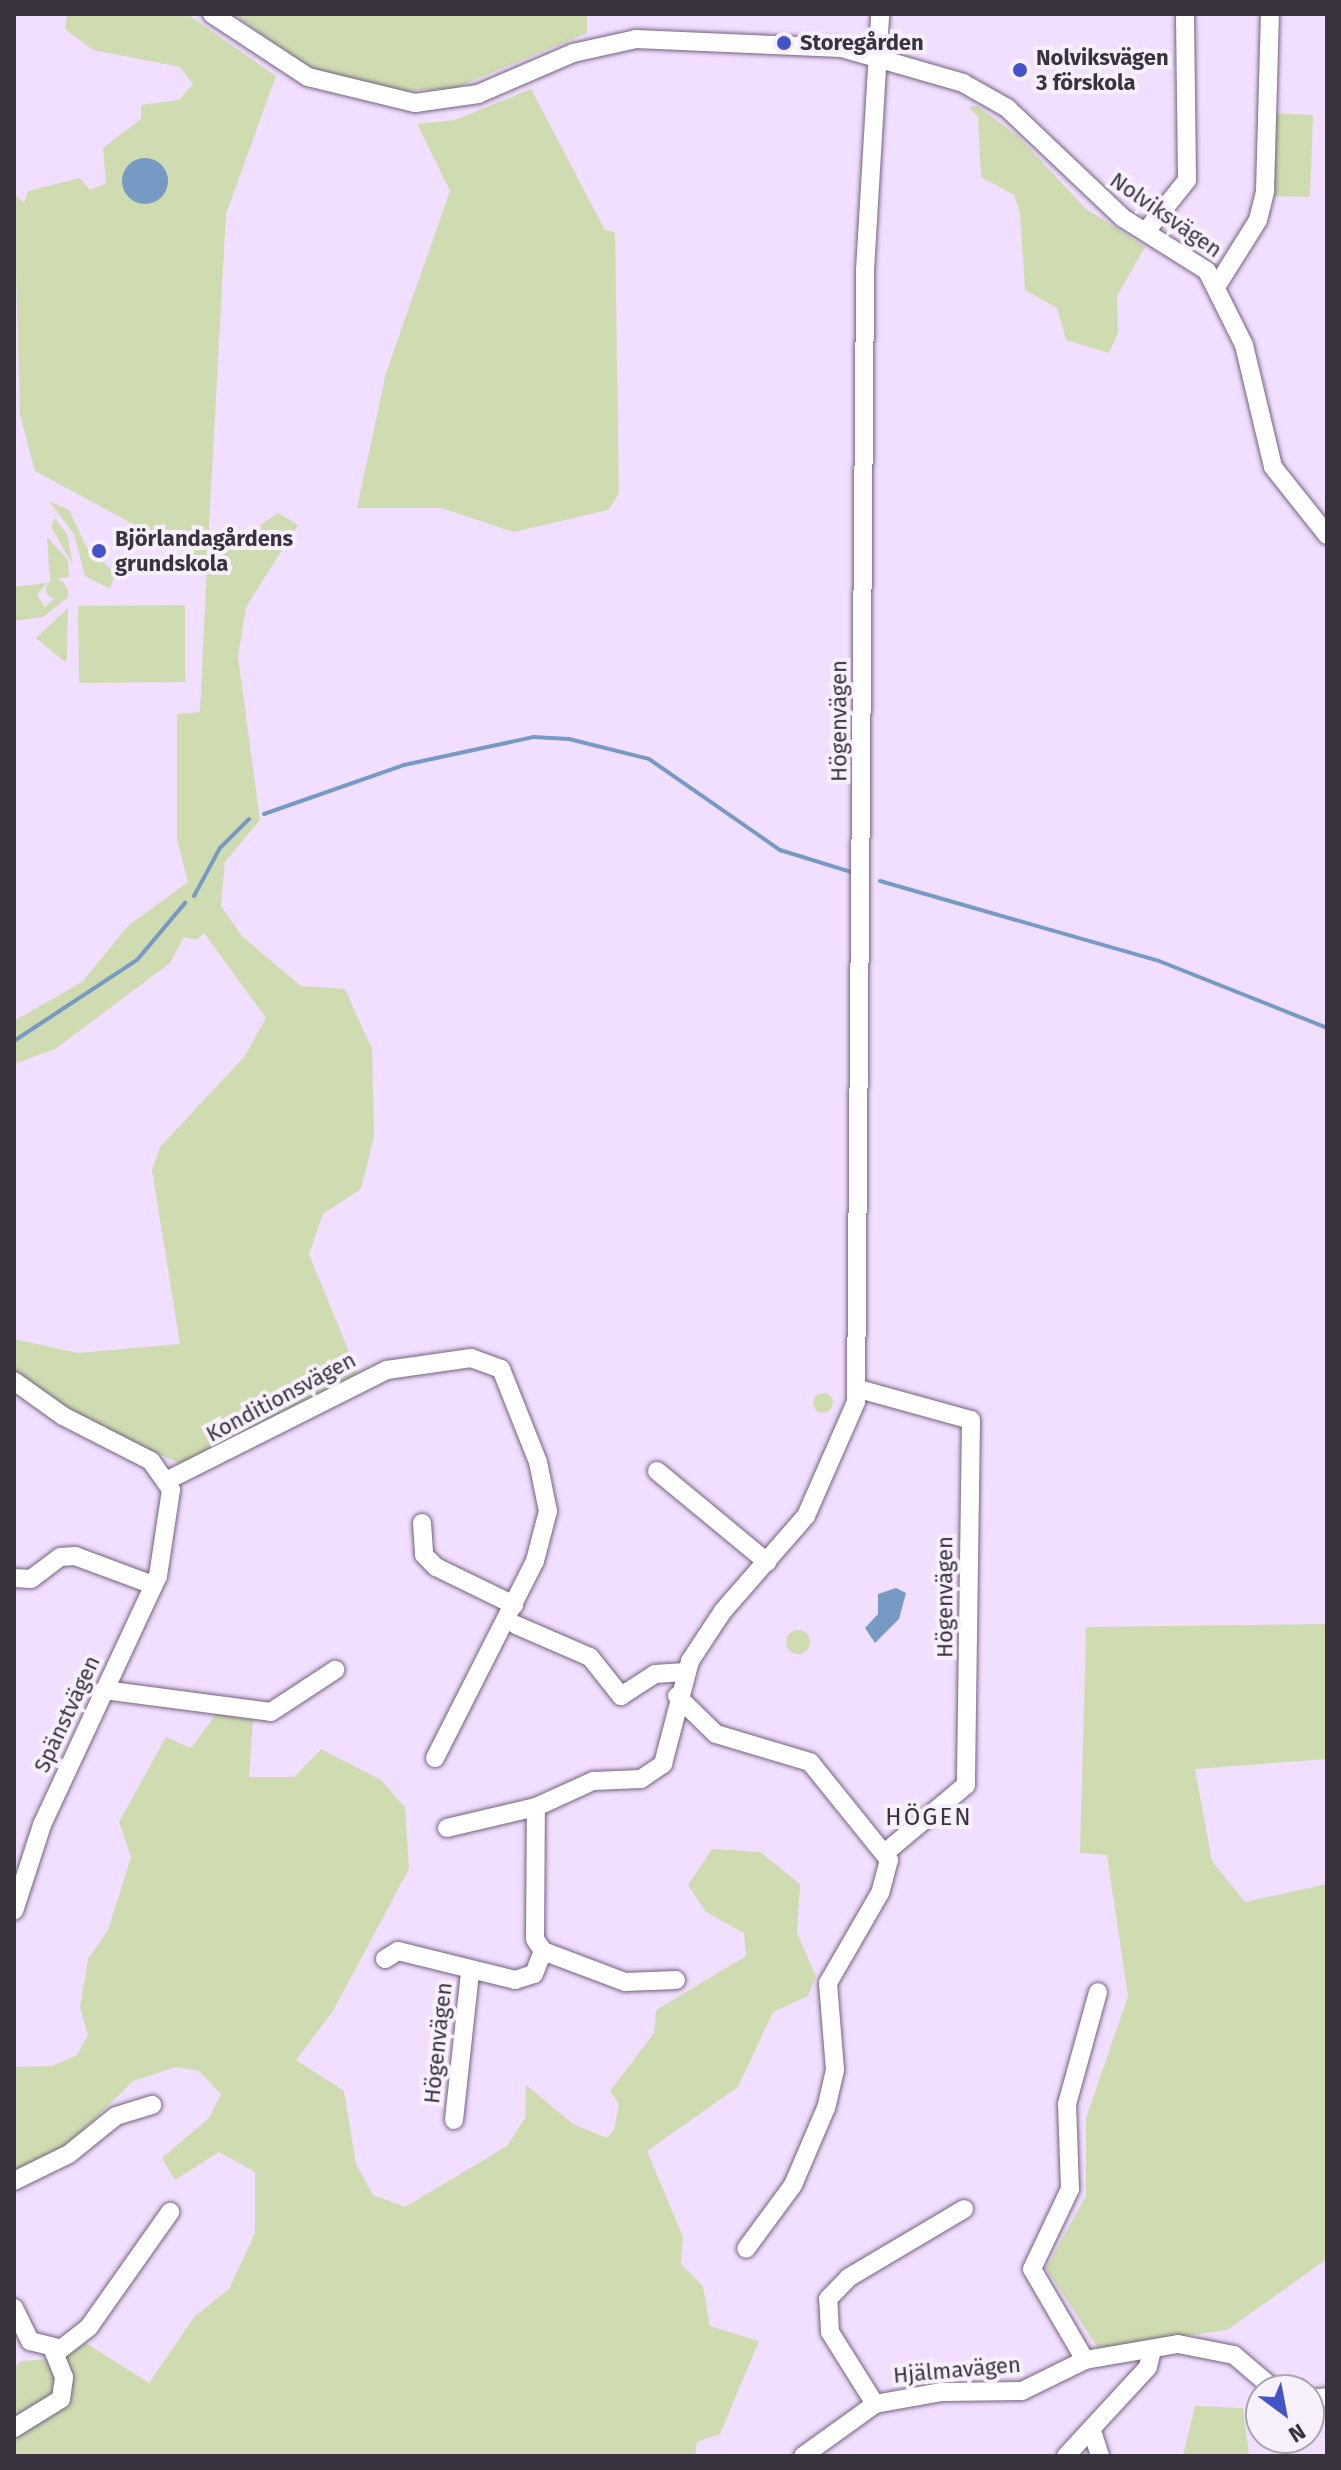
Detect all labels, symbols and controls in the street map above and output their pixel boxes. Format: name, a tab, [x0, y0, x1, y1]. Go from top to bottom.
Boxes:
place label: Storegården	[800, 30, 924, 56]
marker: Storegården	[775, 34, 793, 52]
place label: Nolviksvägen 3 förskola	[1036, 44, 1169, 96]
marker: Nolviksvägen 3 förskola	[1011, 61, 1029, 79]
street label: Nolviksvägen	[1105, 167, 1227, 263]
place label: Björlandagårdens grundskola	[115, 525, 293, 576]
marker: Björlandagårdens grundskola	[90, 542, 108, 560]
street label: Högenvägen	[826, 660, 852, 782]
street label: Konditionsvägen	[202, 1346, 360, 1448]
street label: Högenvägen	[932, 1536, 958, 1658]
street label: Spänstvägen	[28, 1651, 106, 1777]
district label: HÖGEN	[885, 1804, 973, 1832]
street label: Högenvägen	[419, 1981, 457, 2105]
street label: Hjälmavägen	[892, 2351, 1022, 2389]
north arrow	[1245, 2374, 1325, 2454]
text: N	[1284, 2418, 1310, 2448]

